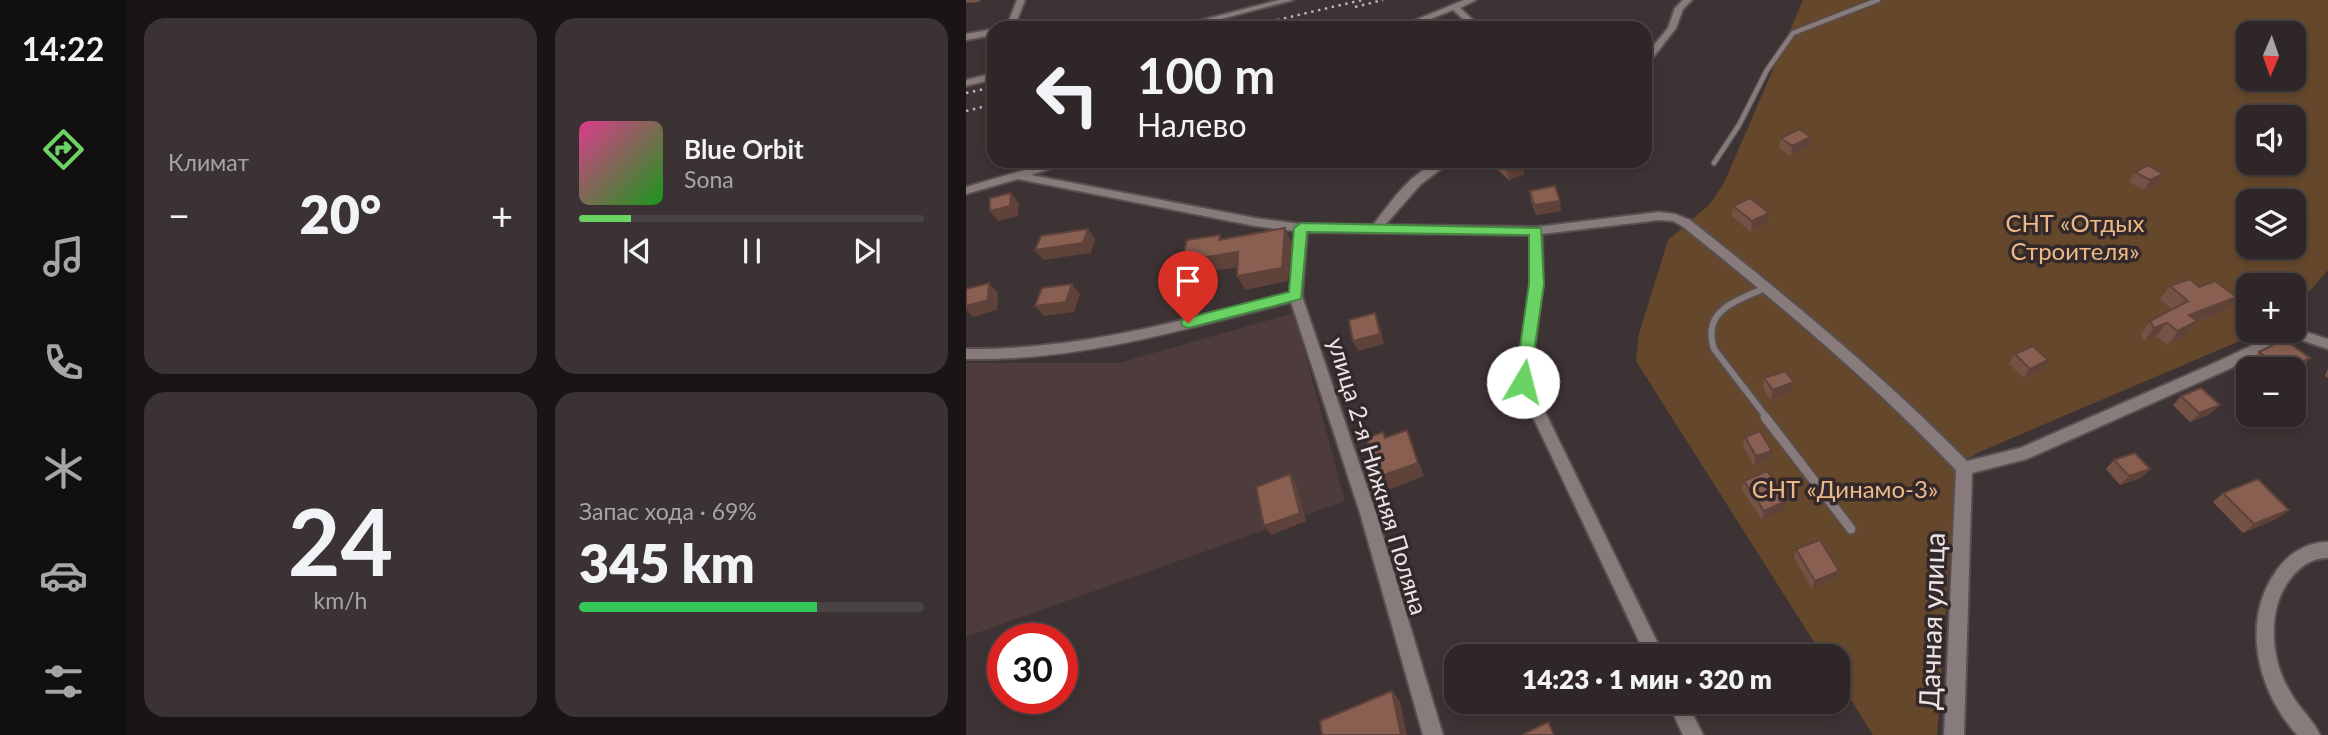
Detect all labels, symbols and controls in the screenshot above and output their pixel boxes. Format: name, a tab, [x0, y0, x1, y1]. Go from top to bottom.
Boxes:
north arrow	[2236, 21, 2306, 91]
map controls	[2236, 21, 2306, 427]
text: 14:22	[22, 29, 104, 68]
text: 100 m	[1137, 46, 1275, 104]
icon: left	[1022, 49, 1113, 140]
text: Налево	[1137, 105, 1247, 144]
button: sound	[2236, 105, 2306, 175]
icon: directions	[39, 125, 88, 174]
text: Blue Orbit	[684, 133, 804, 165]
text: Климат	[168, 148, 249, 176]
text: Sona	[684, 165, 734, 193]
text: 20°	[300, 183, 381, 245]
button: layers	[2236, 189, 2306, 259]
text: −	[168, 192, 190, 238]
text: +	[491, 192, 513, 238]
park label: СНТ «Отдых Строителя»	[2005, 208, 2145, 265]
icon: music	[39, 232, 88, 281]
icon: previous	[618, 232, 656, 270]
icon: pause	[733, 232, 771, 270]
icon: next	[848, 232, 886, 270]
pin	[1158, 251, 1218, 323]
icon: arrive	[1169, 262, 1207, 300]
button: +	[2236, 273, 2306, 343]
street label: улица 2-я Нижняя Поляна	[1322, 333, 1434, 618]
icon: phone	[39, 338, 88, 387]
position arrow	[1486, 345, 1560, 419]
button: −	[2236, 357, 2306, 427]
icon: climate	[39, 444, 88, 493]
park label: СНТ «Динамо-3»	[1752, 474, 1938, 503]
text: 24	[288, 486, 393, 595]
text: Запас хода · 69%	[579, 497, 757, 525]
text: 345 km	[579, 532, 755, 594]
street label: Дачная улица	[1911, 532, 1951, 710]
icon: car	[39, 551, 88, 600]
text: km/h	[314, 586, 367, 614]
speed limit sign: 30	[987, 623, 1078, 714]
icon: filters	[39, 657, 88, 706]
text: 14:23 · 1 мин · 320 m	[1522, 663, 1772, 695]

